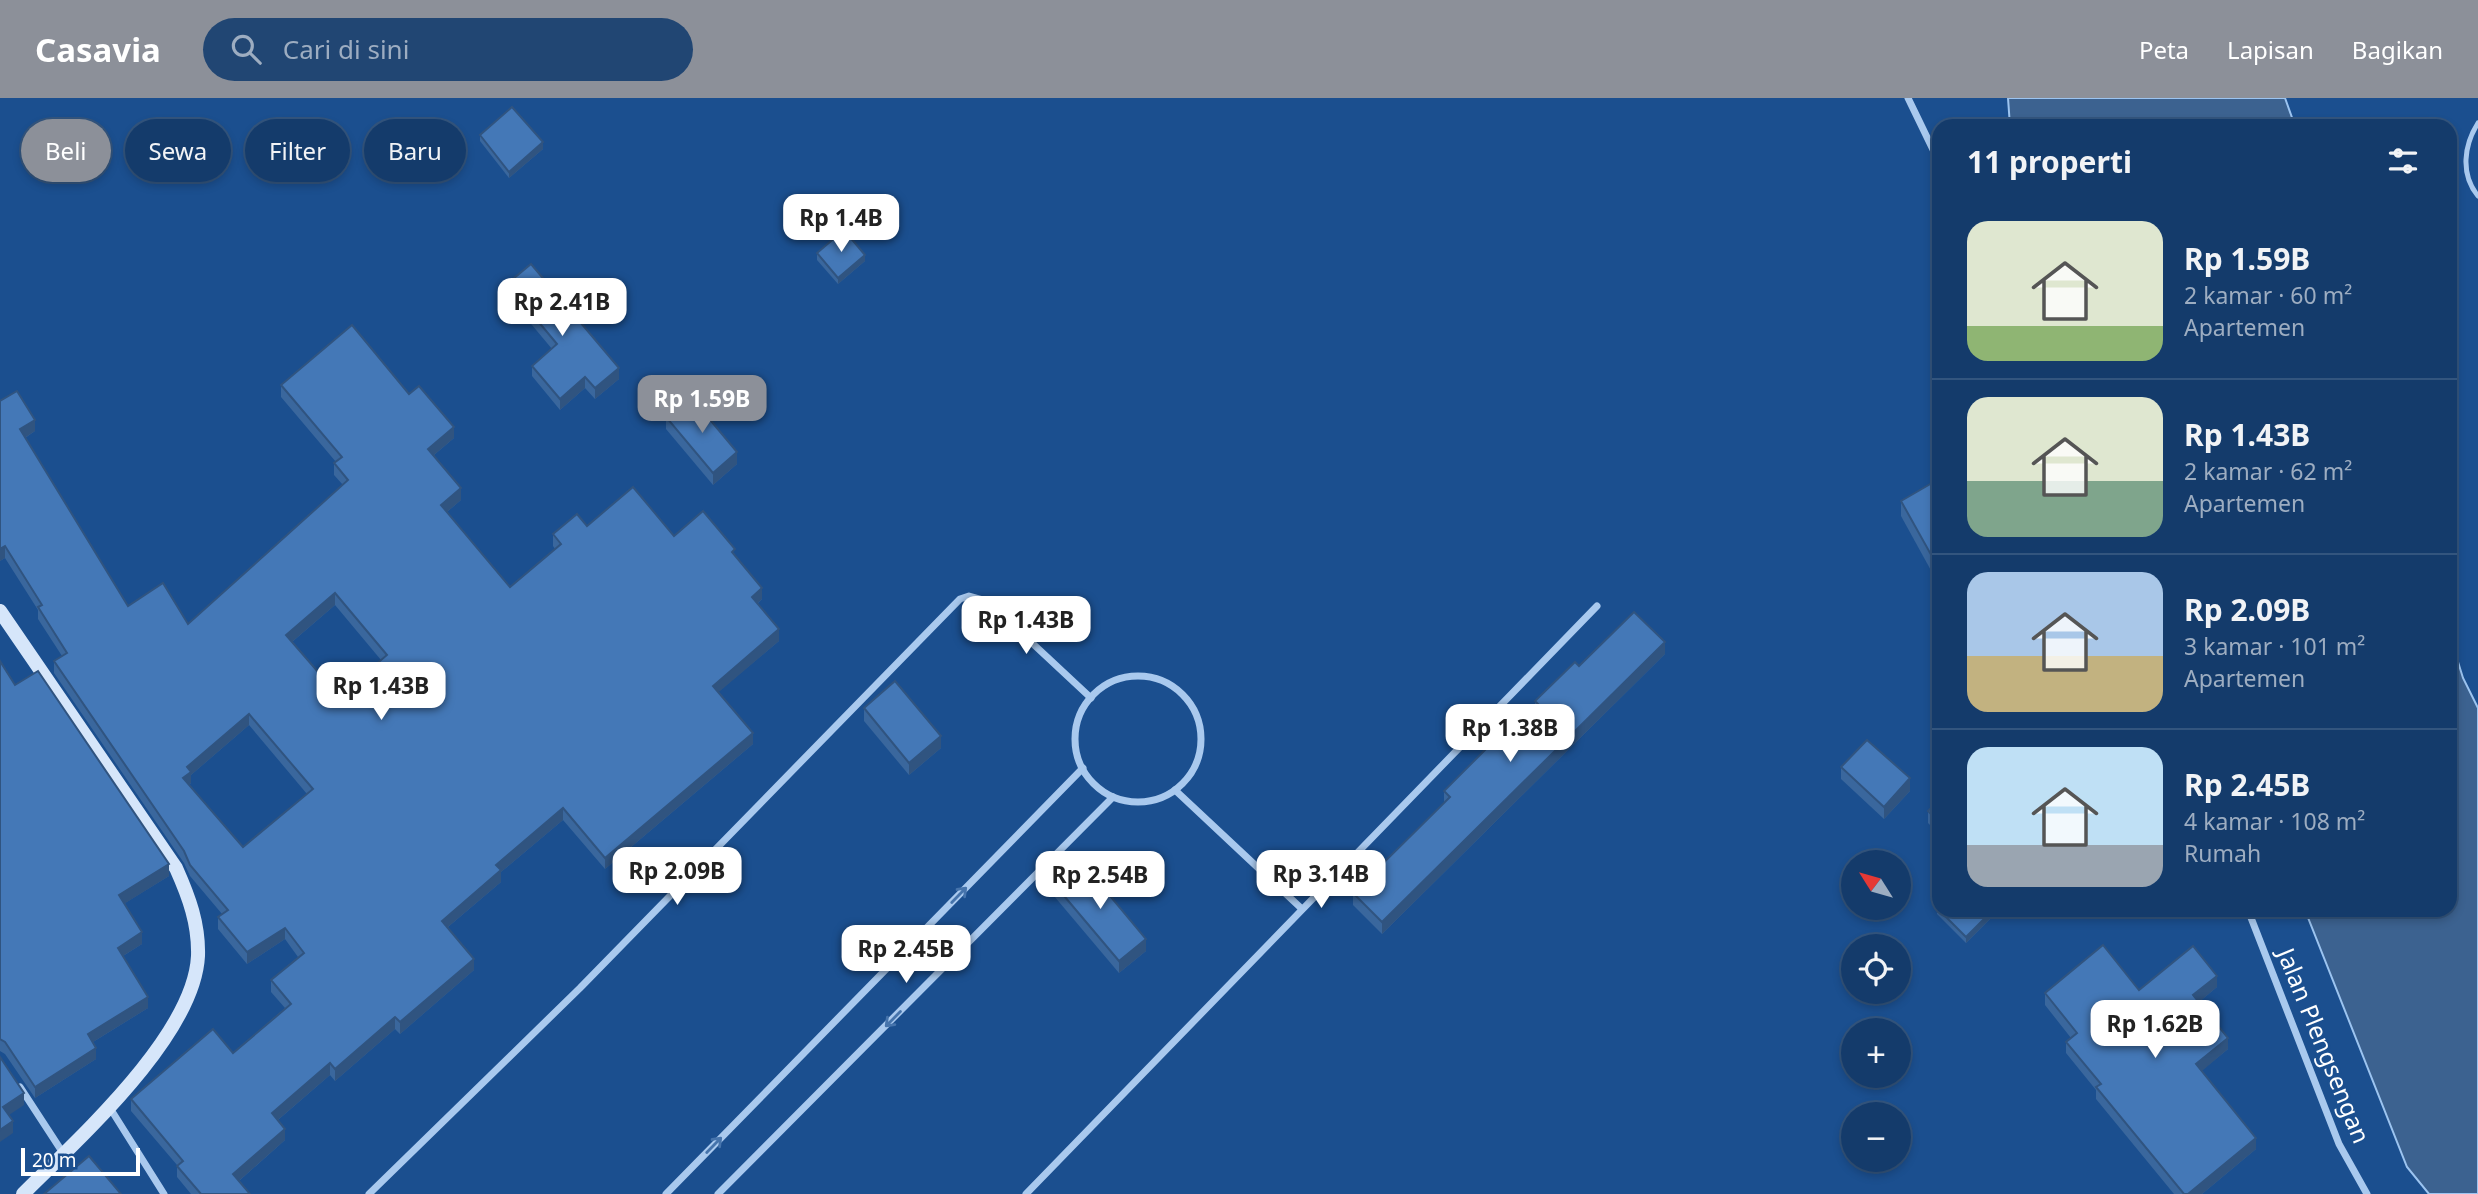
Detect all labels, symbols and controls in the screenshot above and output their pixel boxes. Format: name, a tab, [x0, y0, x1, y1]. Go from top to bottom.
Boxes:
search box	[203, 18, 693, 81]
text: Casavia	[35, 27, 161, 72]
icon: search	[227, 30, 265, 68]
text: Cari di sini	[283, 31, 409, 67]
text: Peta	[2139, 33, 2189, 66]
text: Lapisan	[2227, 33, 2314, 66]
text: Bagikan	[2352, 33, 2443, 66]
chip: Beli	[21, 119, 111, 182]
chip: Sewa	[125, 119, 231, 182]
chip: Filter	[245, 119, 350, 182]
chip: Baru	[364, 119, 466, 182]
text: 11 properti	[1967, 141, 2132, 182]
icon: filters	[2384, 142, 2422, 180]
pin: Rp 1.4B	[776, 194, 906, 254]
text: Rp 1.4B	[799, 201, 883, 233]
text: Rp 1.59B	[2184, 238, 2310, 279]
icon: home	[2023, 249, 2107, 333]
pin: Rp 2.41B	[490, 278, 634, 338]
text: 2 kamar · 60 m²	[2184, 279, 2352, 311]
text: Rp 2.41B	[514, 285, 610, 317]
text: Apartemen	[2184, 311, 2305, 343]
pin: Rp 1.59B	[630, 376, 774, 435]
text: Rp 1.59B	[654, 382, 750, 414]
text: Rp 1.43B	[2184, 414, 2310, 455]
icon: home	[2023, 425, 2107, 509]
text: 2 kamar · 62 m²	[2184, 455, 2352, 487]
text: Apartemen	[2184, 487, 2305, 519]
text: Rp 2.09B	[2184, 589, 2310, 630]
pin: Rp 1.43B	[954, 596, 1098, 656]
icon: home	[2023, 600, 2107, 684]
text: Rp 1.43B	[978, 603, 1074, 635]
text: 3 kamar · 101 m²	[2184, 630, 2365, 662]
pin: Rp 1.43B	[309, 662, 453, 722]
text: Apartemen	[2184, 662, 2305, 694]
text: Rp 1.43B	[333, 669, 429, 701]
pin: Rp 1.38B	[1438, 704, 1582, 764]
text: Rp 1.38B	[1462, 711, 1558, 743]
text: Rp 2.45B	[2184, 764, 2310, 805]
icon: home	[2023, 775, 2107, 859]
text: 4 kamar · 108 m²	[2184, 805, 2365, 837]
text: Rumah	[2184, 837, 2261, 869]
pin: Rp 2.09B	[605, 848, 749, 907]
pin: Rp 3.14B	[1249, 850, 1393, 910]
north arrow	[1841, 850, 1911, 920]
map controls	[1841, 850, 1911, 1172]
pin: Rp 2.54B	[1028, 852, 1172, 911]
text: Rp 2.09B	[629, 854, 725, 886]
text: Rp 3.14B	[1273, 857, 1369, 889]
text: Rp 2.54B	[1052, 858, 1148, 890]
one-way arrow	[950, 887, 967, 904]
pin: Rp 2.45B	[834, 926, 978, 985]
text: Rp 2.45B	[858, 932, 954, 964]
button: locate	[1841, 934, 1911, 1004]
street label: Jalan Plengsengan	[2269, 941, 2379, 1148]
pin: Rp 1.62B	[2083, 1000, 2227, 1060]
text: Rp 1.62B	[2107, 1007, 2203, 1039]
one-way arrow	[884, 1010, 901, 1027]
button: +	[1841, 1018, 1911, 1088]
button: −	[1841, 1102, 1911, 1172]
one-way arrow	[705, 1137, 722, 1154]
scale bar	[21, 1145, 140, 1177]
text: 20 m	[32, 1147, 76, 1173]

